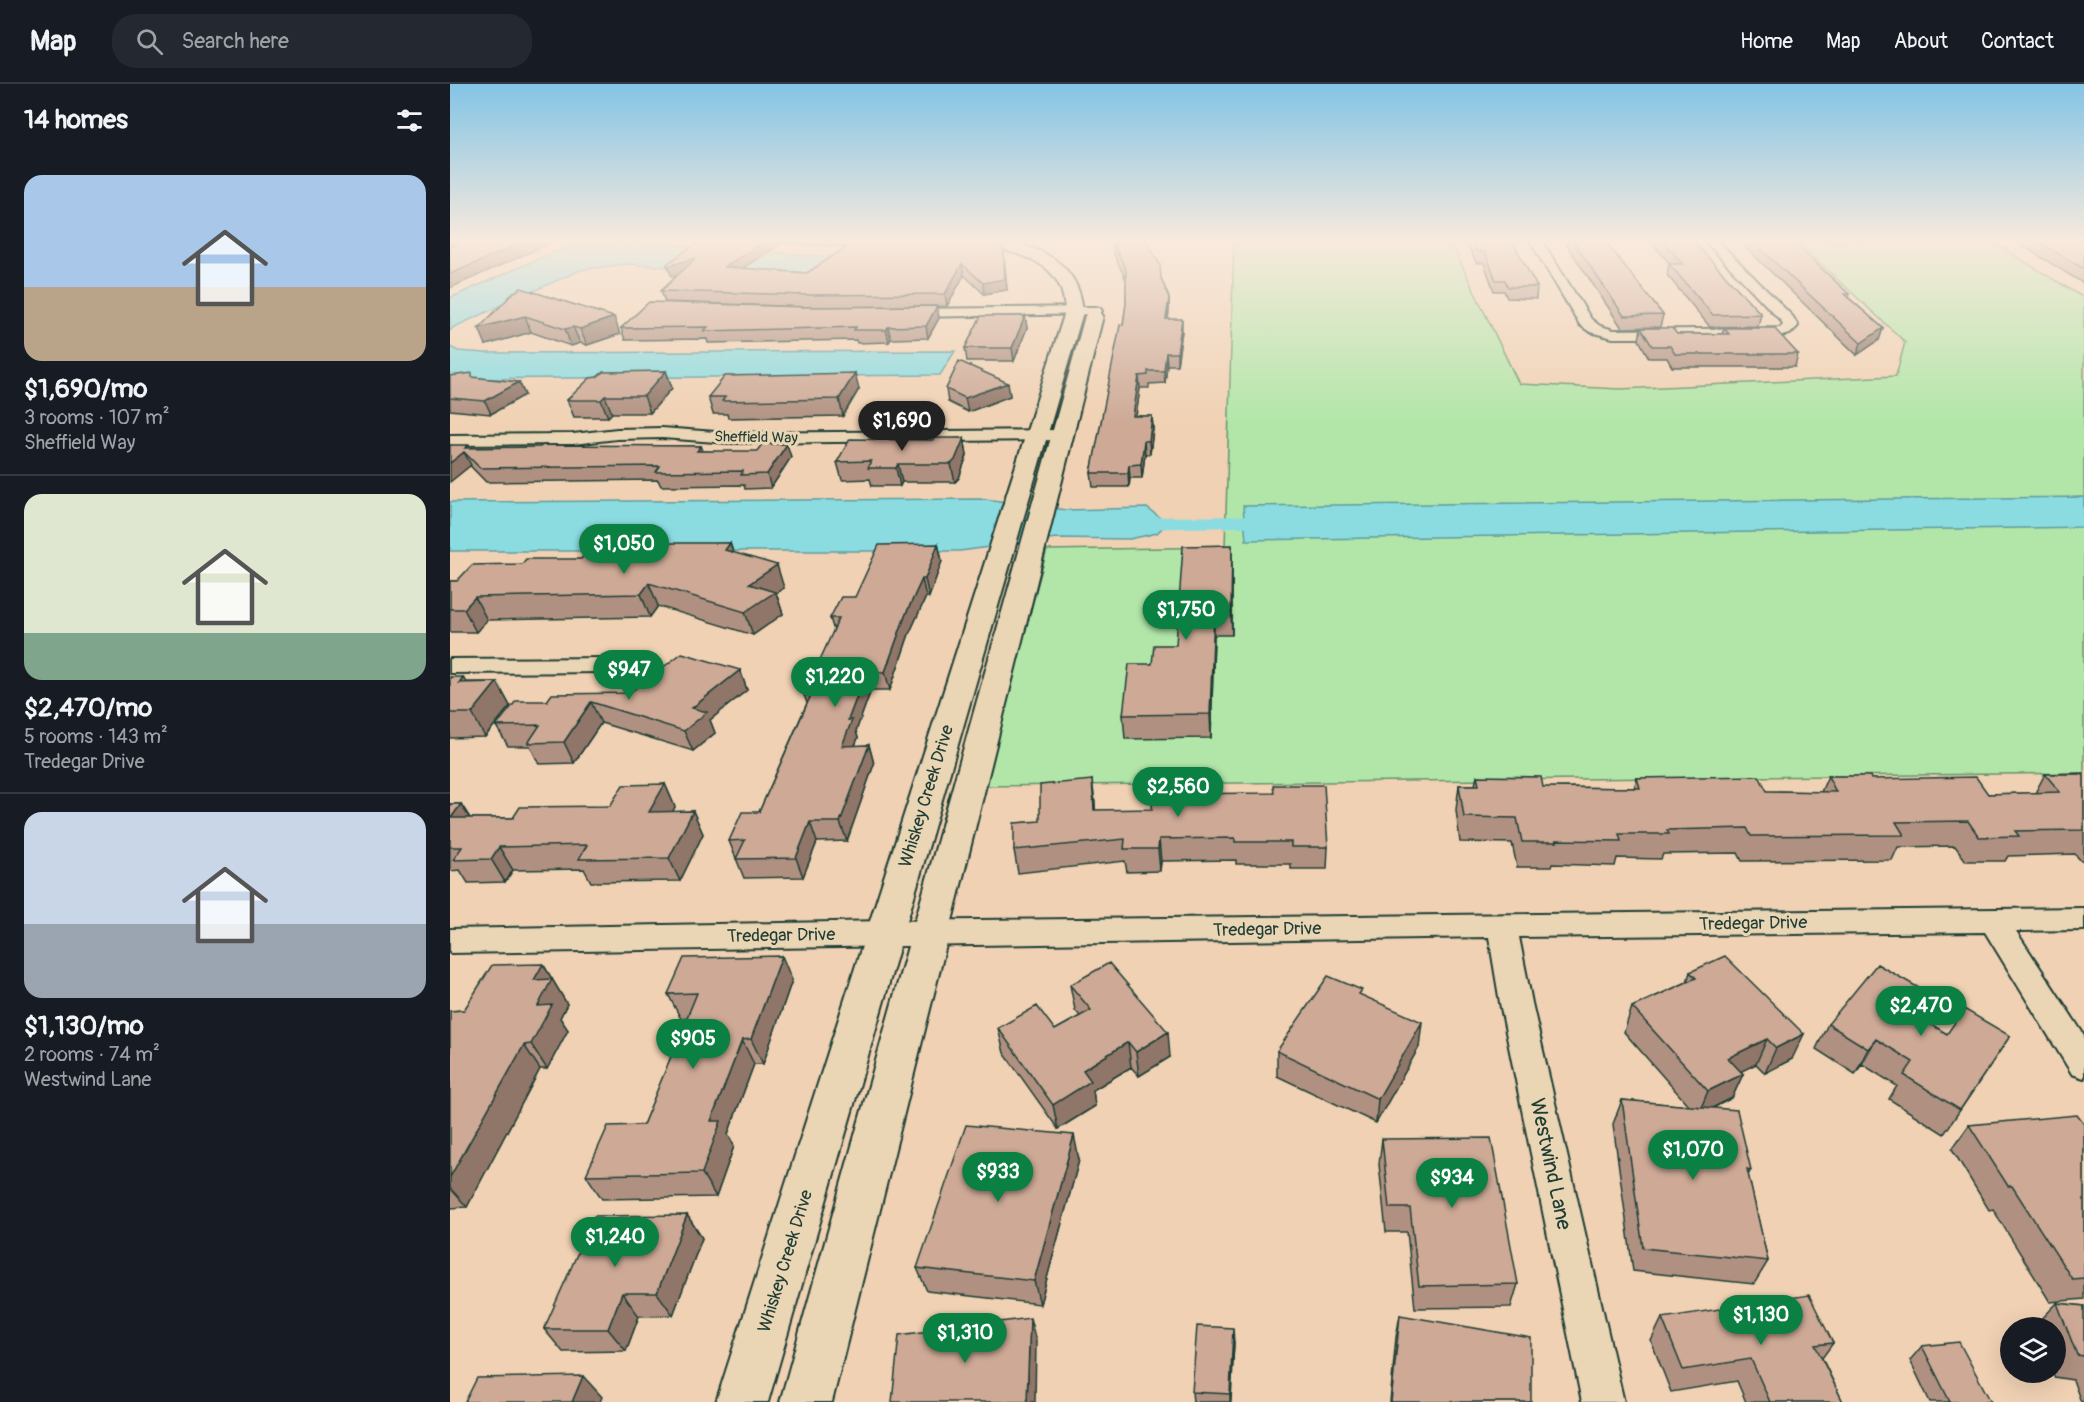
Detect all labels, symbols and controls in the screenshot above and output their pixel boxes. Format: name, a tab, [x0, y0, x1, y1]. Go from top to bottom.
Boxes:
search box	[112, 14, 532, 68]
text: Map	[30, 24, 76, 59]
icon: search	[133, 25, 166, 58]
text: Search here	[181, 27, 289, 55]
text: Home	[1740, 28, 1793, 55]
text: Map	[1826, 28, 1861, 55]
text: About	[1894, 28, 1948, 55]
text: Contact	[1981, 28, 2054, 55]
text: 14 homes	[24, 104, 128, 136]
icon: filters	[393, 104, 426, 137]
icon: home	[171, 214, 279, 322]
text: $1,690/mo	[24, 373, 148, 405]
pin: $1,690	[853, 401, 951, 452]
text: 3 rooms · 107 m²	[24, 405, 170, 430]
text: $1,690	[872, 408, 932, 433]
street label: Sheffield Way	[714, 427, 798, 448]
text: Sheffield Way	[24, 430, 135, 455]
pin: $1,050	[575, 524, 673, 575]
text: $1,050	[593, 531, 655, 556]
icon: home	[171, 533, 279, 641]
pin: $1,750	[1137, 590, 1235, 641]
text: $1,750	[1157, 597, 1215, 622]
pin: $947	[593, 650, 665, 701]
text: $947	[607, 657, 651, 682]
pin: $1,220	[786, 657, 884, 708]
text: $1,220	[805, 664, 865, 689]
text: $2,470/mo	[24, 692, 152, 724]
street label: Whiskey Creek Drive	[894, 722, 959, 870]
text: 5 rooms · 143 m²	[24, 724, 168, 749]
text: Tredegar Drive	[24, 749, 145, 774]
pin: $2,560	[1129, 767, 1227, 818]
text: $2,560	[1146, 774, 1210, 799]
icon: home	[171, 851, 279, 959]
street label: Tredegar Drive	[1699, 911, 1808, 936]
street label: Tredegar Drive	[1213, 917, 1322, 942]
street label: Tredegar Drive	[727, 923, 836, 948]
pin: $2,470	[1872, 986, 1970, 1037]
text: $2,470	[1890, 993, 1952, 1018]
text: $1,130/mo	[24, 1010, 144, 1042]
pin: $905	[657, 1019, 729, 1070]
text: $905	[670, 1026, 716, 1051]
text: 2 rooms · 74 m²	[24, 1042, 160, 1067]
text: Westwind Lane	[24, 1067, 151, 1092]
street label: Westwind Lane	[1523, 1096, 1578, 1233]
pin: $1,070	[1644, 1130, 1742, 1181]
text: $1,070	[1662, 1137, 1724, 1162]
pin: $933	[962, 1152, 1034, 1203]
pin: $934	[1416, 1158, 1488, 1209]
text: $933	[976, 1159, 1020, 1184]
text: $934	[1430, 1165, 1474, 1190]
street label: Whiskey Creek Drive	[753, 1187, 818, 1335]
pin: $1,240	[566, 1217, 664, 1268]
text: $1,240	[585, 1224, 645, 1249]
pin: $1,130	[1712, 1295, 1810, 1346]
text: $1,130	[1733, 1302, 1789, 1327]
pin: $1,310	[916, 1313, 1014, 1364]
map controls	[2000, 1317, 2066, 1383]
button: layers	[2000, 1317, 2066, 1383]
text: $1,310	[937, 1320, 993, 1345]

